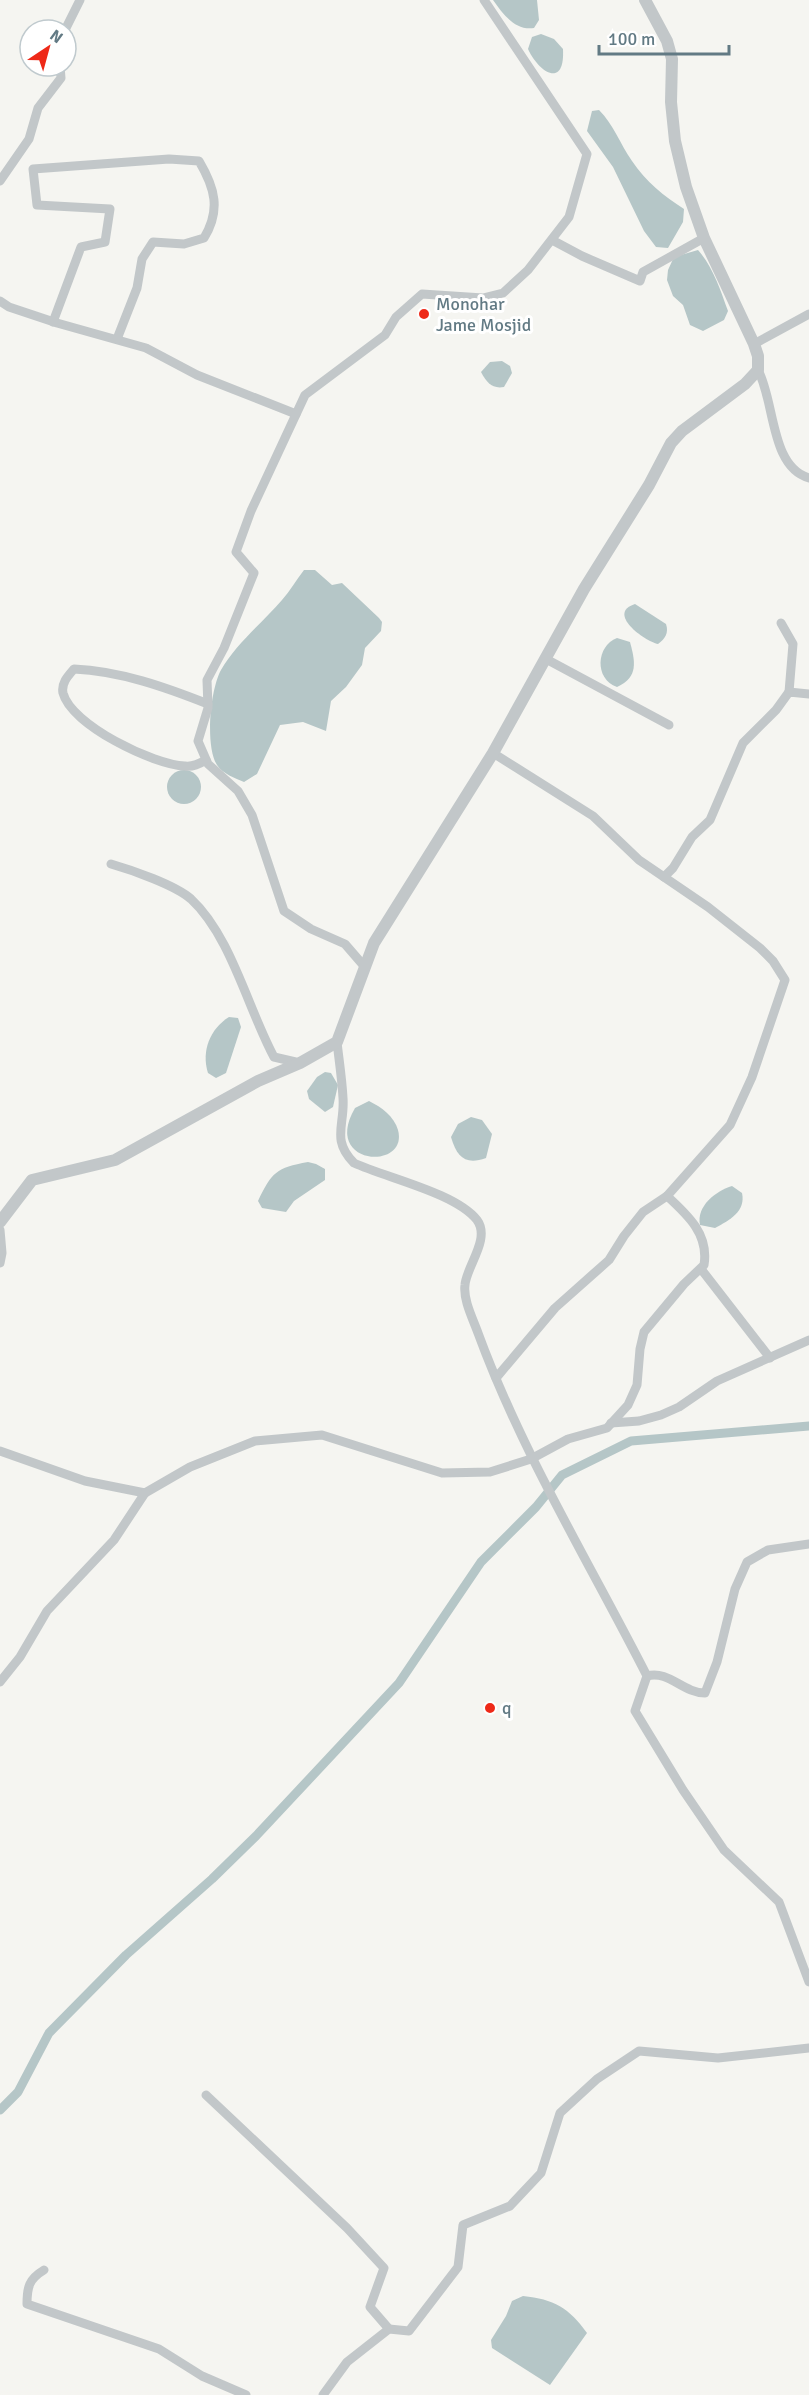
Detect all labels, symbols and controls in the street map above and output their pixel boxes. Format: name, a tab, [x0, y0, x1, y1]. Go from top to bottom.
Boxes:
north arrow	[18, 18, 78, 78]
scale bar	[599, 18, 730, 56]
text: N	[46, 25, 67, 48]
text: 100 m	[608, 28, 655, 50]
place label: Monohar Jame Mosjid	[436, 293, 531, 336]
marker: Monohar Jame Mosjid	[417, 307, 431, 321]
place label: q	[502, 1697, 512, 1719]
marker: q	[483, 1701, 497, 1715]

